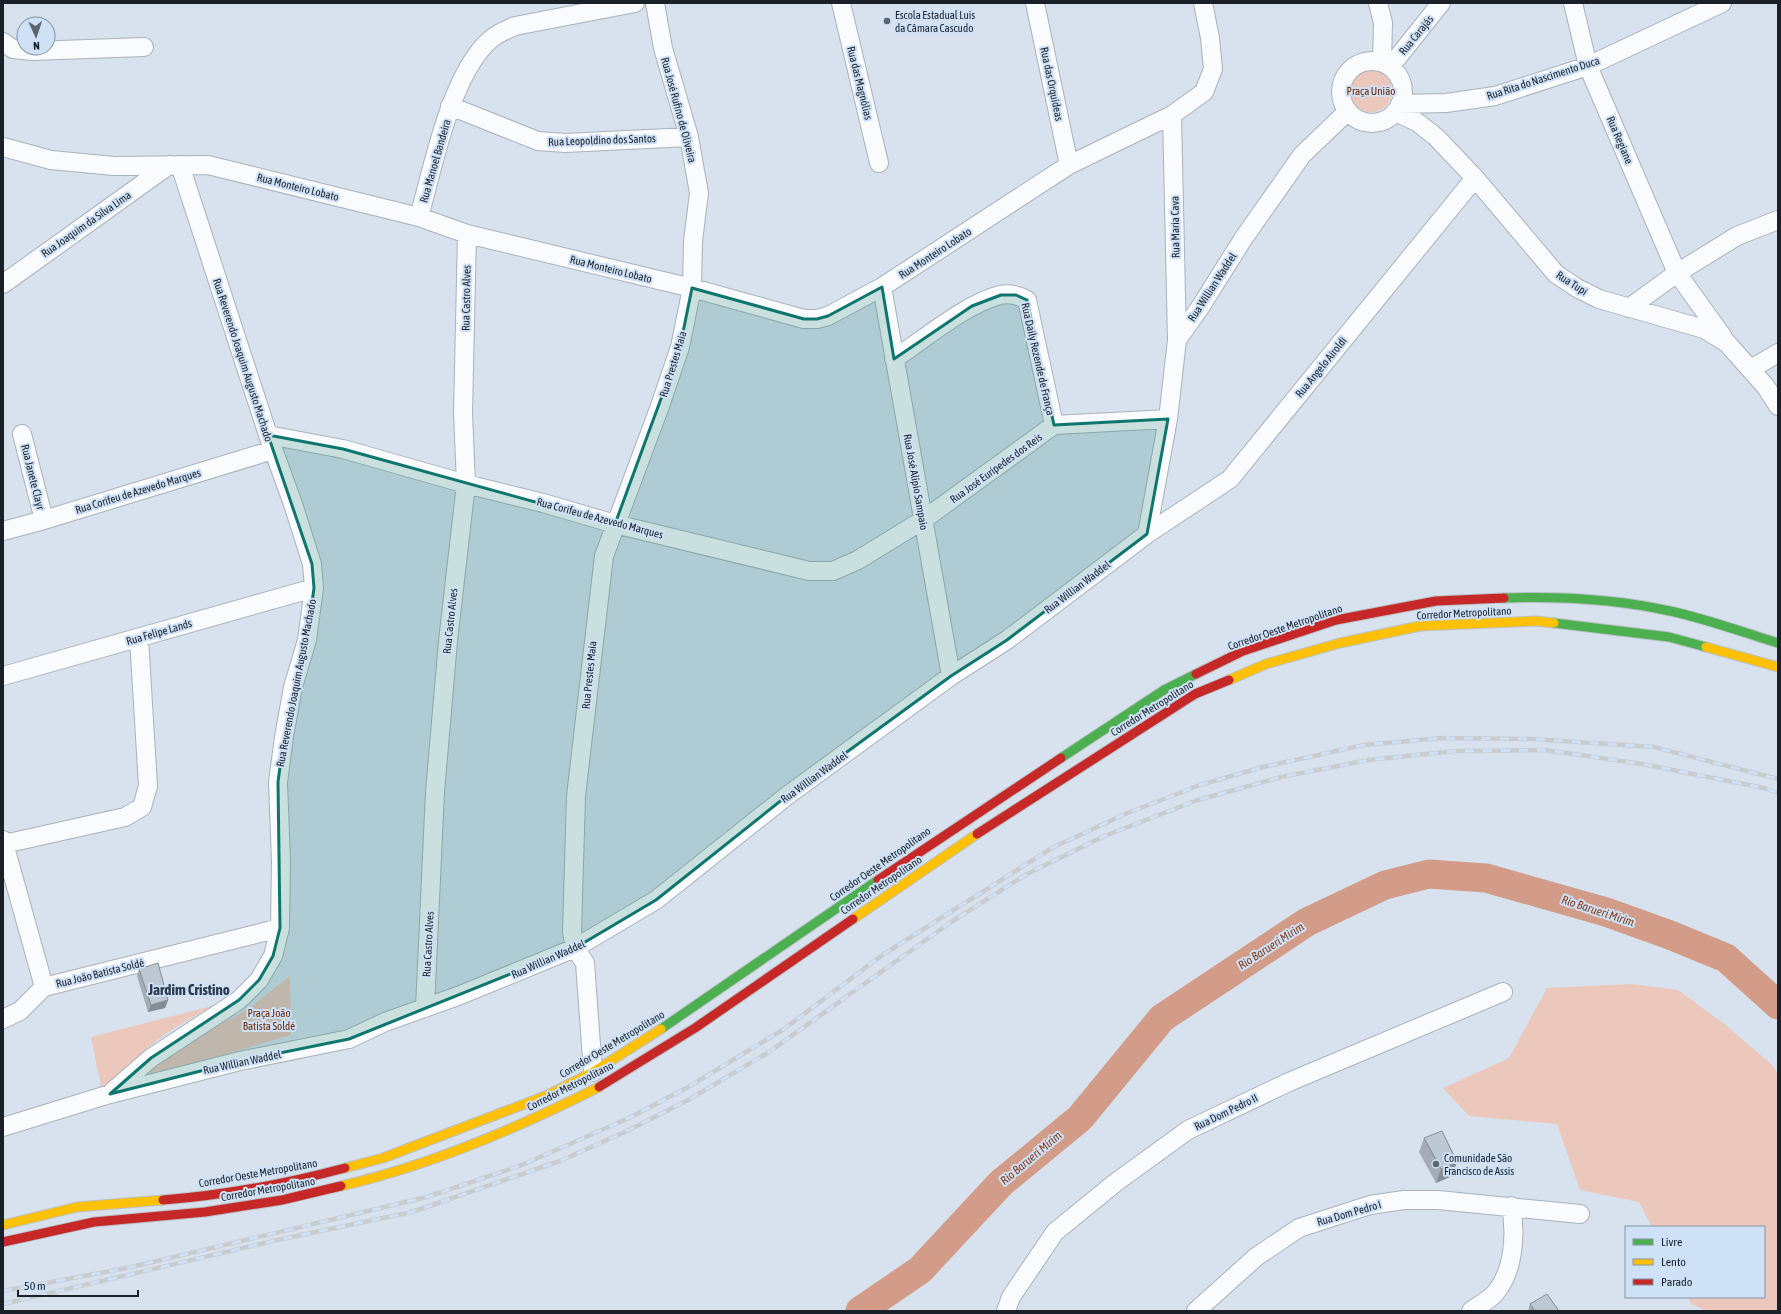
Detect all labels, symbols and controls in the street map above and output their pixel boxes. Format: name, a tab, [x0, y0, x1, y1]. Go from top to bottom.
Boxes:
place label: Escola Estadual Luis da Câmara Cascudo	[895, 9, 975, 34]
street label: Rua Carajás	[1396, 13, 1436, 57]
north arrow	[16, 16, 56, 56]
marker: Escola Estadual Luis da Câmara Cascudo	[882, 16, 892, 26]
text: N	[33, 40, 40, 52]
street label: Rua das Magnólias	[845, 45, 875, 121]
street label: Rua das Orquídeas	[1038, 46, 1066, 122]
street label: Rua Rita do Nascimento Duca	[1485, 54, 1601, 102]
street label: Rua José Rufino de Oliveira	[659, 56, 699, 164]
park label: Praça União	[1347, 85, 1395, 97]
street label: Rua Regiane	[1605, 114, 1635, 166]
street label: Rua Manoel Bandeira	[417, 118, 453, 204]
street label: Rua Leopoldino dos Santos	[548, 132, 656, 148]
street label: Rua Monteiro Lobato	[256, 171, 340, 203]
street label: Rua Joaquim da Silva Lima	[39, 189, 133, 259]
street label: Rua Maria Cava	[1168, 196, 1182, 258]
street label: Rua Monteiro Lobato	[897, 225, 973, 281]
street label: Rua Willian Waddel	[1185, 250, 1239, 324]
street label: Rua Monteiro Lobato	[569, 253, 653, 285]
street label: Rua Castro Alves	[459, 265, 473, 331]
street label: Rua Tupi	[1554, 268, 1590, 298]
street label: Rua Reverendo Joaquim Augusto Machado	[211, 277, 275, 443]
street label: Rua Daily Rezende de França	[1019, 302, 1057, 416]
street label: Rua Prestes Maia	[657, 329, 689, 399]
street label: Rua Angelo Airoldi	[1293, 334, 1349, 400]
street label: Rua José Eurípedes dos Reis	[948, 431, 1044, 505]
street label: Rua José Alípio Sampaio	[902, 433, 930, 531]
street label: Rua Janete Clayr	[19, 443, 47, 512]
street label: Rua Corifeu de Azevedo Marques	[74, 466, 202, 516]
street label: Rua Corifeu de Azevedo Marques	[535, 495, 665, 541]
street label: Rua Willian Waddel	[1042, 558, 1112, 616]
street label: Rua Castro Alves	[441, 587, 459, 654]
street label: Rua Reverendo Joaquim Augusto Machado	[274, 598, 318, 768]
street label: Corredor Oeste Metropolitano	[1226, 602, 1344, 652]
street label: Corredor Metropolitano	[1416, 605, 1512, 621]
street label: Rua Felipe Lands	[125, 617, 193, 647]
street label: Rua Prestes Maia	[579, 640, 599, 710]
street label: Corredor Metropolitano	[1108, 678, 1196, 738]
street label: Rua Willian Waddel	[778, 749, 850, 805]
street label: Corredor Oeste Metropolitano	[827, 825, 933, 903]
street label: Corredor Metropolitano	[838, 853, 924, 917]
water label: Rio Barueri Mirim	[1560, 893, 1637, 929]
street label: Rua Castro Alves	[420, 911, 436, 977]
water label: Rio Barueri Mirim	[1235, 919, 1307, 973]
street label: Rua Willian Waddel	[509, 937, 587, 981]
street label: Rua João Batista Soldé	[55, 956, 145, 990]
district label: Jardim Cristino	[147, 981, 230, 998]
park label: Praça João Batista Soldé	[243, 1007, 295, 1032]
street label: Corredor Oeste Metropolitano	[557, 1008, 667, 1080]
street label: Rua Willian Waddel	[202, 1048, 282, 1076]
street label: Corredor Metropolitano	[525, 1059, 615, 1113]
street label: Rua Dom Pedro II	[1192, 1091, 1260, 1133]
water label: Rio Barueri Mirim	[997, 1128, 1065, 1188]
place label: Comunidade São Francisco de Assis	[1444, 1152, 1514, 1177]
street label: Corredor Oeste Metropolitano	[198, 1157, 318, 1189]
marker: Comunidade São Francisco de Assis	[1431, 1159, 1441, 1169]
street label: Corredor Metropolitano	[220, 1175, 316, 1203]
street label: Rua Dom Pedro I	[1315, 1198, 1383, 1228]
legend	[1625, 1226, 1765, 1298]
text: Livre	[1661, 1235, 1682, 1249]
text: Lento	[1661, 1255, 1686, 1269]
scale bar	[18, 1272, 138, 1298]
text: Parado	[1661, 1275, 1693, 1289]
text: 50 m	[24, 1279, 46, 1293]

